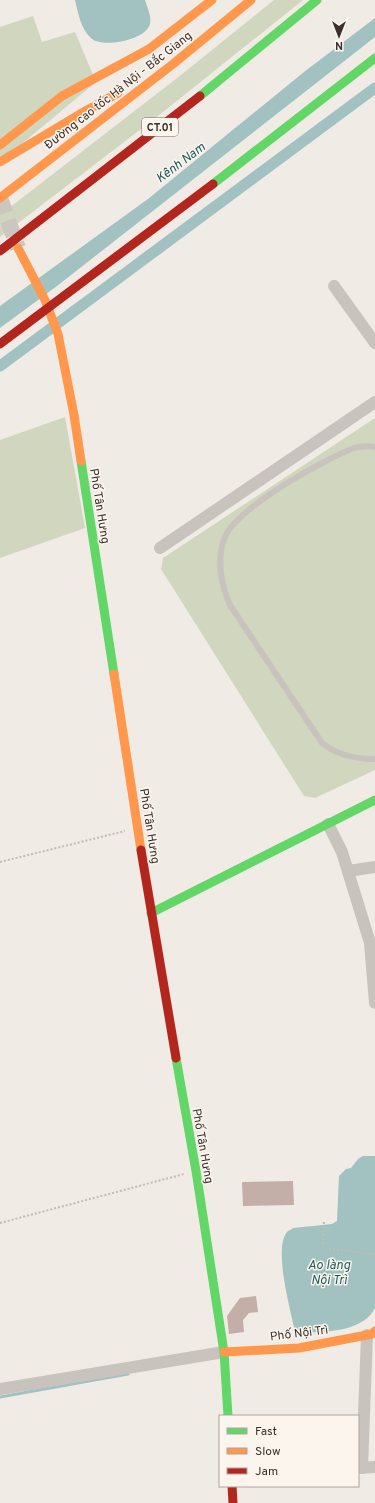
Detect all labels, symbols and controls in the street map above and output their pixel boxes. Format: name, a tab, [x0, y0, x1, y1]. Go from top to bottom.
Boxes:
north arrow	[319, 16, 359, 56]
street label: Đường cao tốc Hà Nội - Bắc Giang	[41, 28, 196, 154]
text: N	[335, 38, 343, 52]
road number: CT.01	[142, 118, 178, 136]
water label: Kênh Nam	[153, 140, 209, 187]
street label: Phố Tân Hưng	[85, 467, 113, 545]
street label: Phố Tân Hưng	[135, 787, 163, 865]
street label: Phố Tân Hưng	[188, 1107, 217, 1185]
water label: Ao làng Nội Trì	[308, 1258, 351, 1289]
street label: Phố Nội Trì	[269, 1322, 329, 1345]
legend	[219, 1415, 359, 1487]
text: Fast	[255, 1424, 277, 1440]
text: Slow	[255, 1444, 281, 1460]
text: Jam	[255, 1464, 278, 1480]

